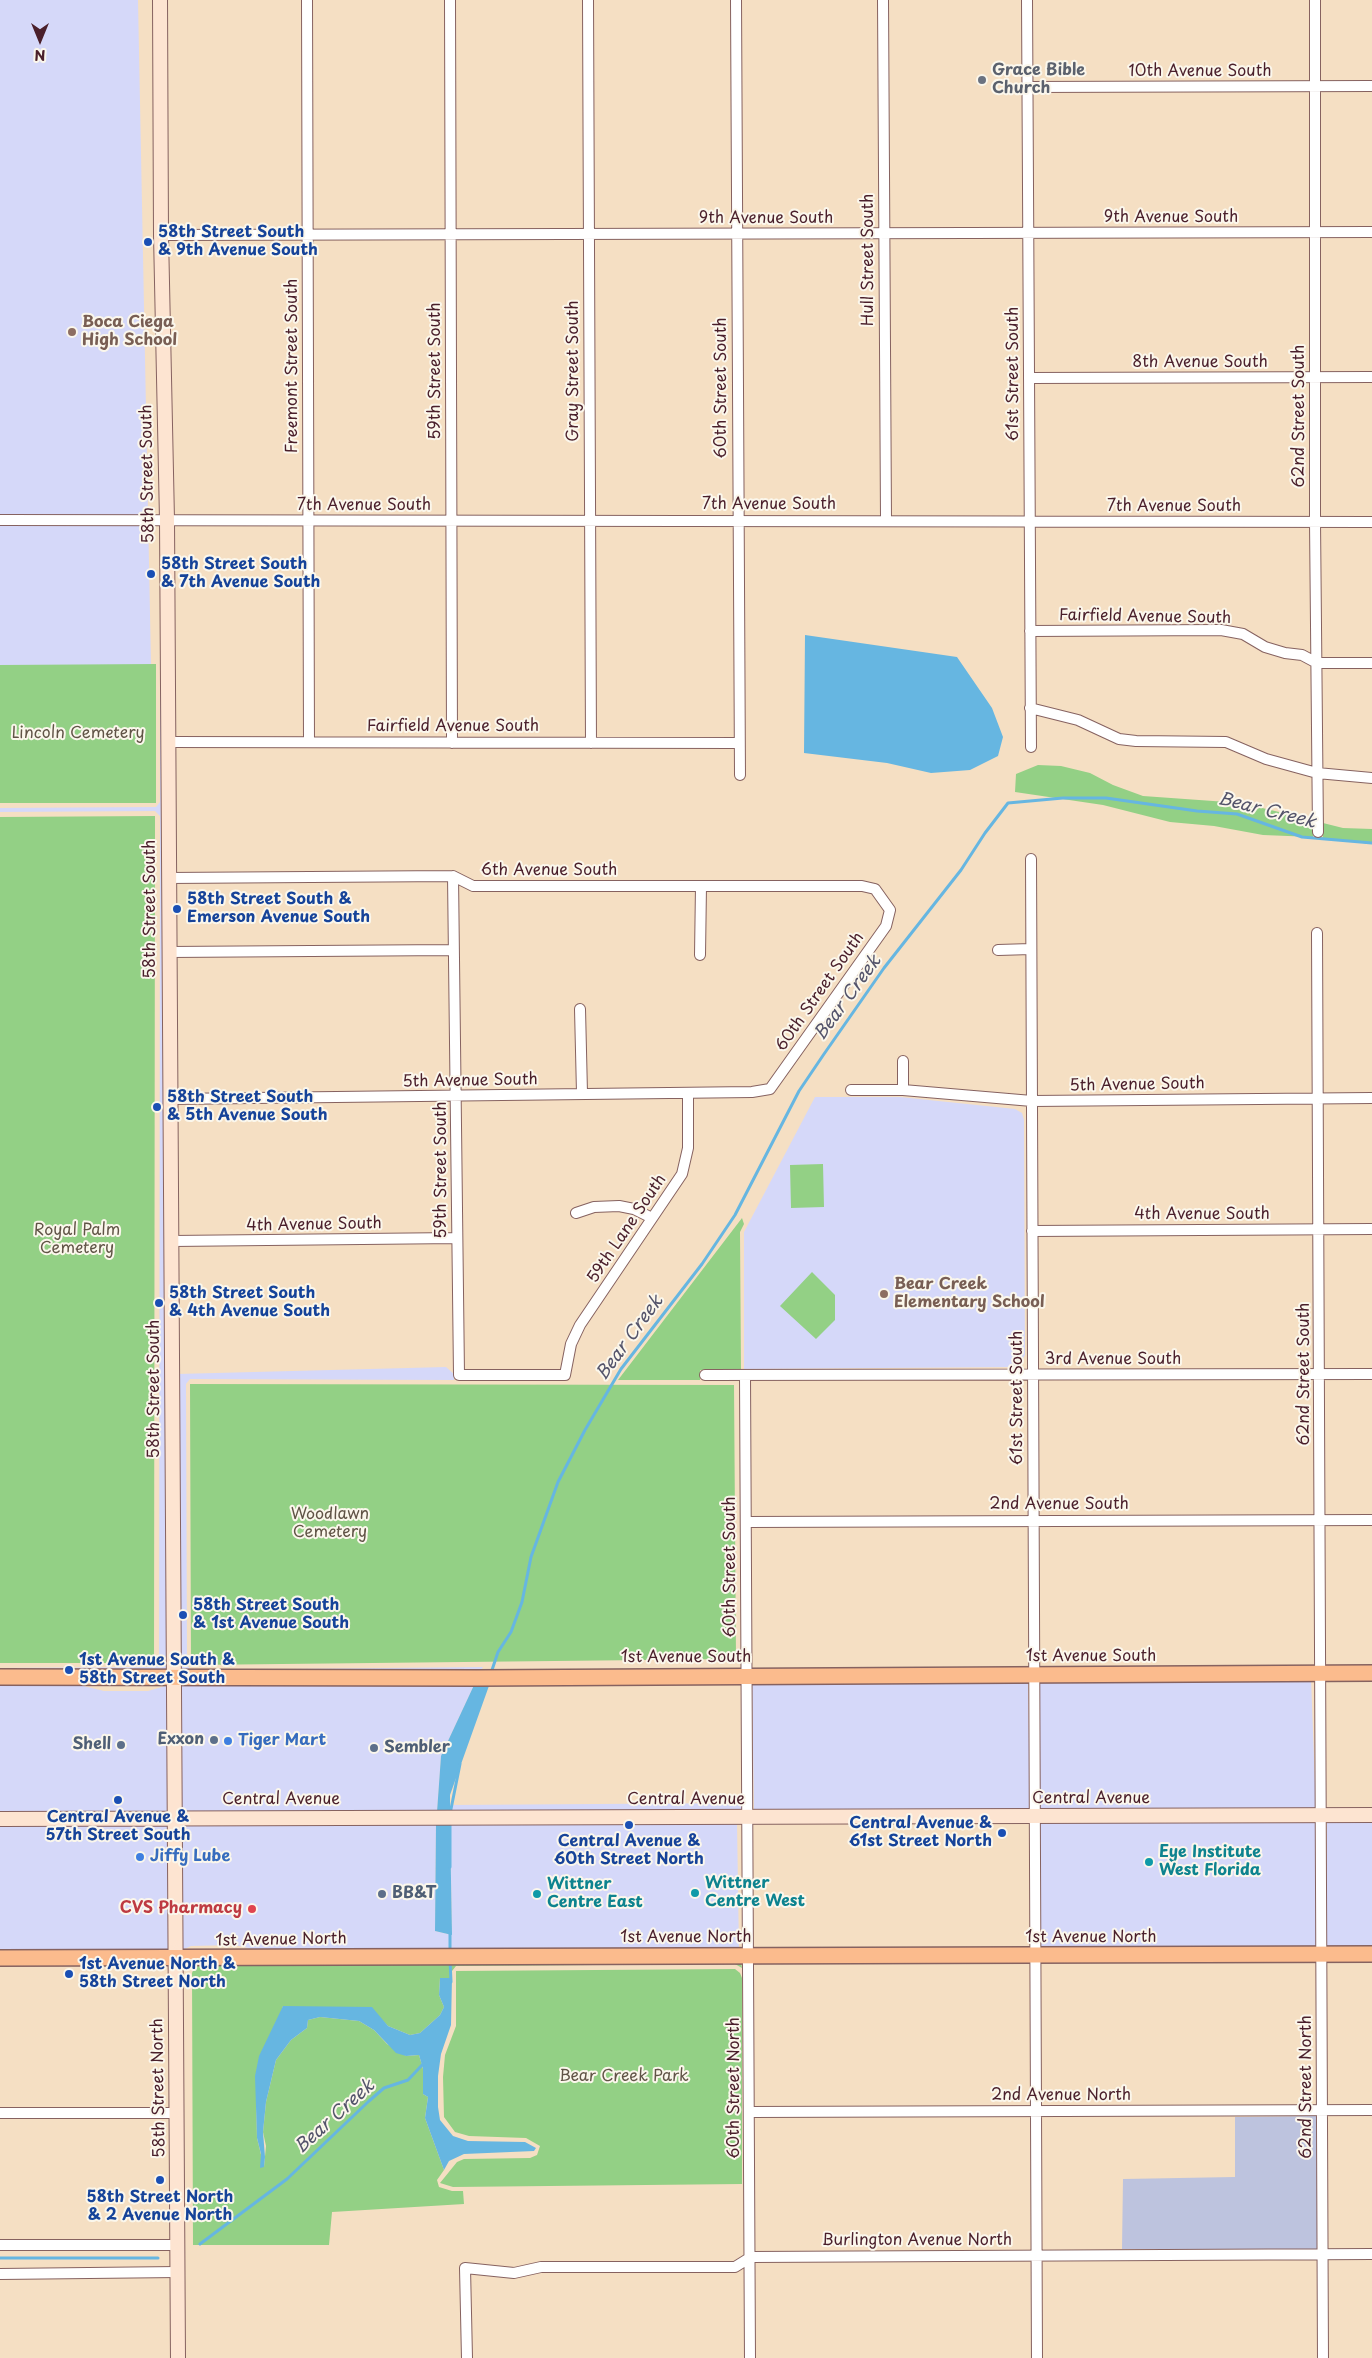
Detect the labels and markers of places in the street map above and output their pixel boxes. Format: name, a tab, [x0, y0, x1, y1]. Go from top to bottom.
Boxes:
place label: Grace Bible Church	[992, 61, 1085, 99]
marker: Grace Bible Church	[976, 74, 988, 86]
place label: 58th Street South & 9th Avenue South	[158, 223, 318, 261]
marker: 58th Street South & 9th Avenue South	[142, 236, 154, 248]
place label: Boca Ciega High School	[82, 313, 177, 351]
marker: Boca Ciega High School	[66, 326, 78, 338]
place label: 58th Street South & 7th Avenue South	[161, 555, 320, 593]
marker: 58th Street South & 7th Avenue South	[145, 568, 157, 580]
place label: 58th Street South & Emerson Avenue South	[187, 890, 370, 928]
marker: 58th Street South & Emerson Avenue South	[171, 903, 183, 915]
place label: 58th Street South & 5th Avenue South	[167, 1088, 328, 1126]
marker: 58th Street South & 5th Avenue South	[151, 1101, 163, 1113]
place label: Bear Creek Elementary School	[894, 1275, 1045, 1313]
place label: 58th Street South & 4th Avenue South	[169, 1284, 330, 1322]
marker: Bear Creek Elementary School	[878, 1288, 890, 1300]
marker: 58th Street South & 4th Avenue South	[153, 1297, 165, 1309]
place label: 58th Street South & 1st Avenue South	[193, 1596, 349, 1634]
marker: 58th Street South & 1st Avenue South	[177, 1609, 189, 1621]
place label: 1st Avenue South & 58th Street South	[79, 1651, 235, 1689]
marker: 1st Avenue South & 58th Street South	[63, 1664, 75, 1676]
place label: Exxon	[158, 1730, 204, 1750]
place label: Tiger Mart	[238, 1731, 326, 1751]
marker: Exxon	[208, 1734, 220, 1746]
place label: Shell	[73, 1735, 111, 1755]
marker: Tiger Mart	[222, 1735, 234, 1747]
place label: Sembler	[384, 1738, 450, 1758]
marker: Shell	[115, 1739, 127, 1751]
marker: Sembler	[368, 1742, 380, 1754]
marker: Central Avenue & 57th Street South	[112, 1794, 124, 1806]
place label: Central Avenue & 57th Street South	[46, 1808, 190, 1846]
place label: Central Avenue & 61st Street North	[849, 1814, 992, 1852]
marker: Central Avenue & 60th Street North	[623, 1819, 635, 1831]
marker: Central Avenue & 61st Street North	[996, 1827, 1008, 1839]
place label: Central Avenue & 60th Street North	[554, 1832, 704, 1870]
place label: Eye Institute West Florida	[1159, 1843, 1261, 1881]
place label: Jiffy Lube	[150, 1847, 230, 1867]
marker: Jiffy Lube	[134, 1851, 146, 1863]
marker: Eye Institute West Florida	[1143, 1856, 1155, 1868]
place label: Wittner Centre West	[705, 1874, 805, 1912]
place label: Wittner Centre East	[547, 1875, 643, 1913]
place label: BB&T	[392, 1884, 436, 1904]
marker: Wittner Centre West	[689, 1887, 701, 1899]
marker: BB&T	[376, 1888, 388, 1900]
marker: Wittner Centre East	[531, 1888, 543, 1900]
place label: CVS Pharmacy	[120, 1899, 242, 1919]
marker: CVS Pharmacy	[246, 1903, 258, 1915]
place label: 1st Avenue North & 58th Street North	[79, 1955, 236, 1993]
marker: 1st Avenue North & 58th Street North	[63, 1968, 75, 1980]
marker: 58th Street North & 2 Avenue North	[154, 2174, 166, 2186]
place label: 58th Street North & 2 Avenue North	[87, 2188, 233, 2226]

